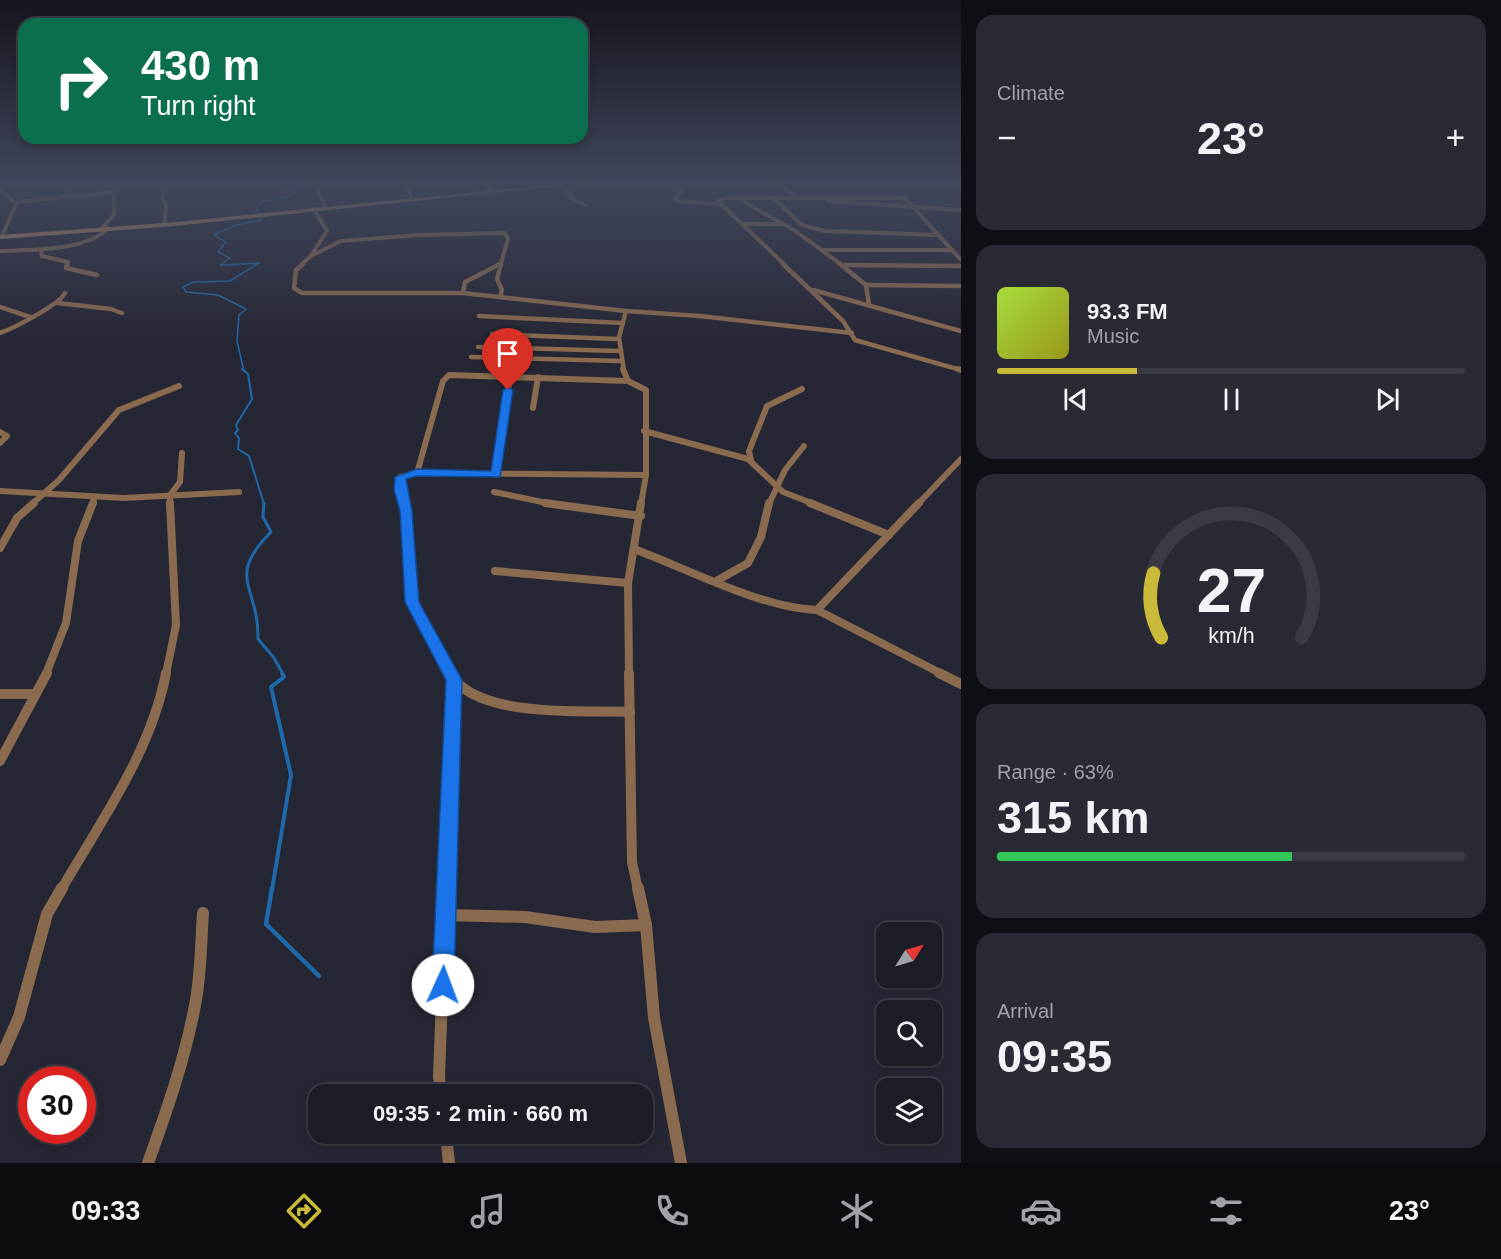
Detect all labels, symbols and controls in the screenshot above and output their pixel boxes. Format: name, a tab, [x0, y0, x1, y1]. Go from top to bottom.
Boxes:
icon: right	[42, 42, 120, 120]
text: 430 m	[141, 42, 260, 89]
text: Climate	[997, 82, 1065, 104]
text: Turn right	[141, 91, 256, 121]
text: 23°	[1197, 113, 1265, 164]
text: −	[997, 119, 1016, 156]
text: +	[1446, 119, 1465, 156]
text: 93.3 FM	[1087, 299, 1168, 324]
text: Music	[1087, 325, 1139, 347]
pin	[482, 328, 533, 390]
icon: arrive	[491, 337, 524, 370]
icon: previous	[1059, 383, 1092, 416]
icon: pause	[1215, 383, 1248, 416]
icon: next	[1371, 383, 1404, 416]
text: 27	[1196, 557, 1266, 626]
text: km/h	[1208, 625, 1254, 649]
text: Range · 63%	[997, 761, 1114, 783]
text: 315 km	[997, 792, 1150, 843]
north arrow	[876, 922, 942, 988]
map controls	[876, 922, 942, 1144]
position arrow	[411, 953, 475, 1017]
button: search	[876, 1000, 942, 1066]
text: Arrival	[997, 1000, 1054, 1022]
text: 09:35	[997, 1031, 1112, 1082]
speed limit sign: 30	[18, 1066, 96, 1144]
button: layers	[876, 1078, 942, 1144]
text: 09:35 · 2 min · 660 m	[373, 1101, 588, 1126]
icon: directions	[283, 1190, 325, 1232]
icon: music	[467, 1190, 509, 1232]
icon: phone	[651, 1190, 693, 1232]
icon: climate	[836, 1190, 878, 1232]
icon: car	[1020, 1190, 1062, 1232]
icon: filters	[1205, 1190, 1247, 1232]
text: 09:33	[71, 1196, 140, 1226]
text: 23°	[1389, 1196, 1430, 1226]

